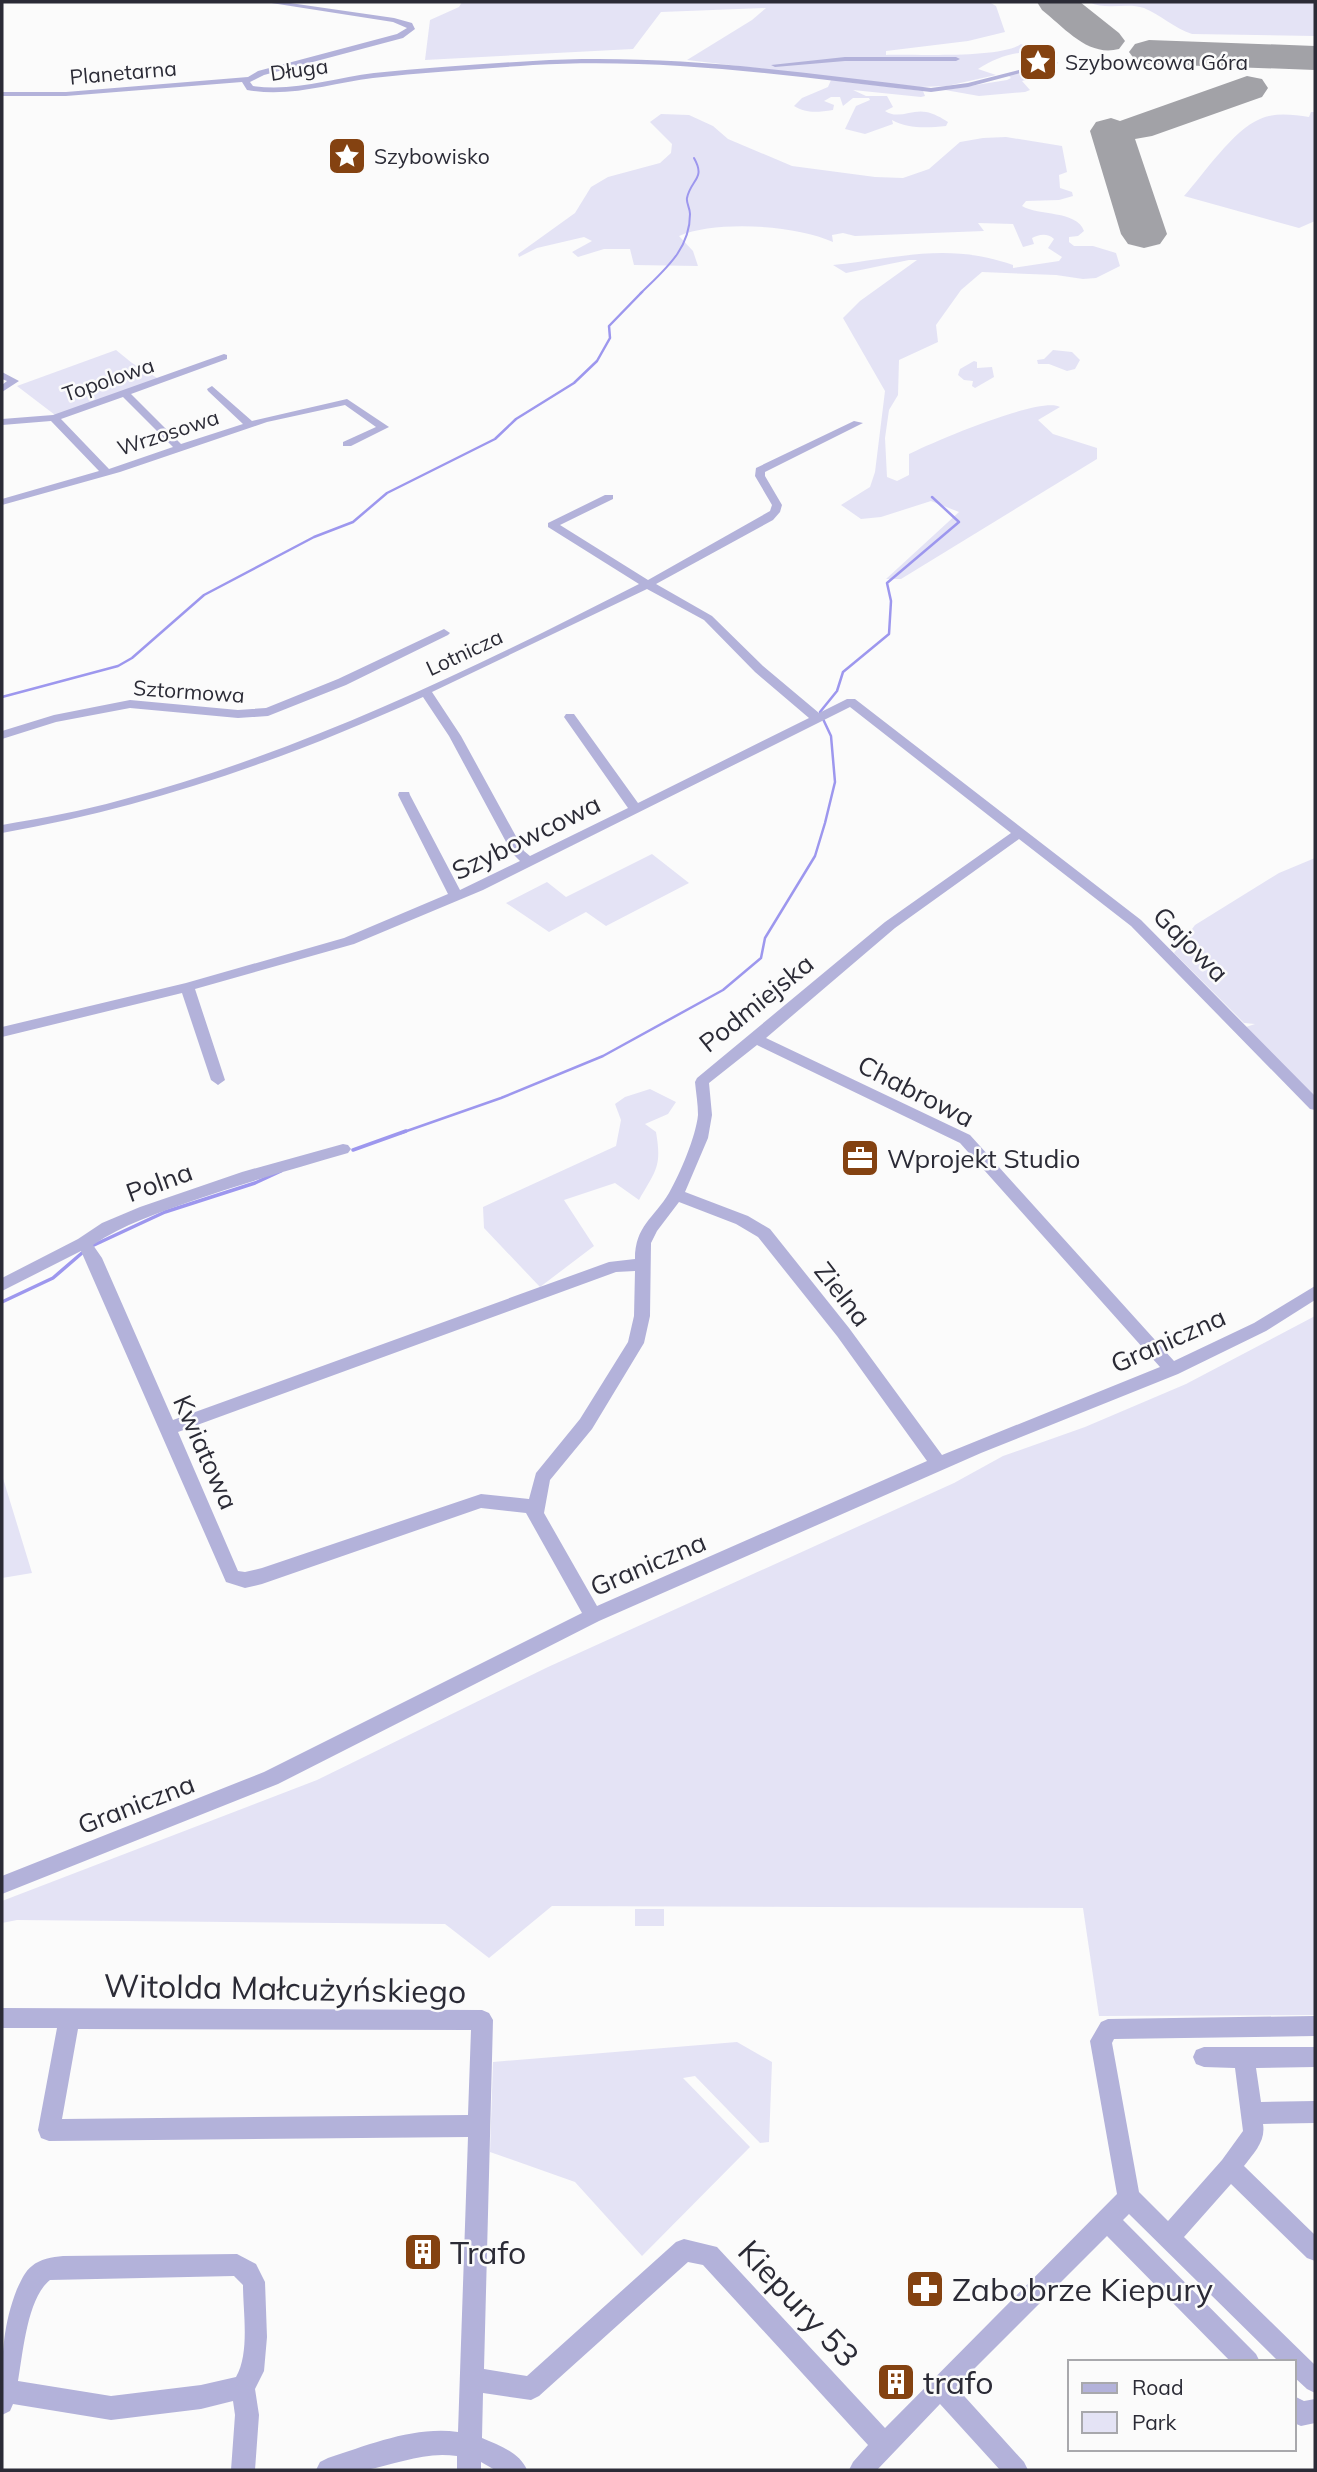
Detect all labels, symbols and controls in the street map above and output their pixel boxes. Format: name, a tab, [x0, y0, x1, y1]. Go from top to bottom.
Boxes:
place icon: Szybowcowa Góra	[1017, 41, 1059, 83]
place label: Szybowcowa Góra	[1065, 49, 1248, 75]
street label: Długa	[268, 52, 330, 86]
street label: Planetarna	[68, 54, 178, 90]
place icon: Szybowisko	[326, 135, 368, 177]
place label: Szybowisko	[374, 143, 490, 169]
street label: Topolowa	[59, 351, 157, 407]
street label: Wrzosowa	[114, 403, 222, 461]
street label: Lotnicza	[421, 623, 507, 681]
street label: Sztormowa	[132, 674, 246, 708]
street label: Szybowcowa	[446, 787, 606, 887]
street label: Gajowa	[1146, 899, 1236, 989]
street label: Podmiejska	[692, 947, 820, 1059]
street label: Chabrowa	[852, 1048, 980, 1134]
office icon: Wprojekt Studio	[839, 1137, 881, 1179]
place label: Wprojekt Studio	[887, 1142, 1080, 1175]
street label: Polna	[121, 1155, 197, 1209]
street label: Zielna	[808, 1255, 878, 1333]
street label: Graniczna	[1105, 1300, 1231, 1380]
street label: Kwiatowa	[166, 1390, 246, 1514]
street label: Graniczna	[585, 1525, 711, 1603]
street label: Graniczna	[73, 1767, 199, 1841]
street label: Witolda Małcużyńskiego	[103, 1965, 467, 2011]
building icon: Trafo	[402, 2231, 444, 2273]
street label: Kiepury 53	[730, 2231, 868, 2375]
place label: Trafo	[450, 2232, 526, 2272]
pharmacy icon: Zabobrze Kiepury	[904, 2268, 946, 2310]
place label: Zabobrze Kiepury	[952, 2269, 1213, 2309]
legend	[1068, 2360, 1296, 2451]
building icon: trafo	[875, 2361, 917, 2403]
place label: trafo	[923, 2362, 994, 2402]
text: Road	[1132, 2374, 1183, 2400]
text: Park	[1132, 2409, 1176, 2435]

